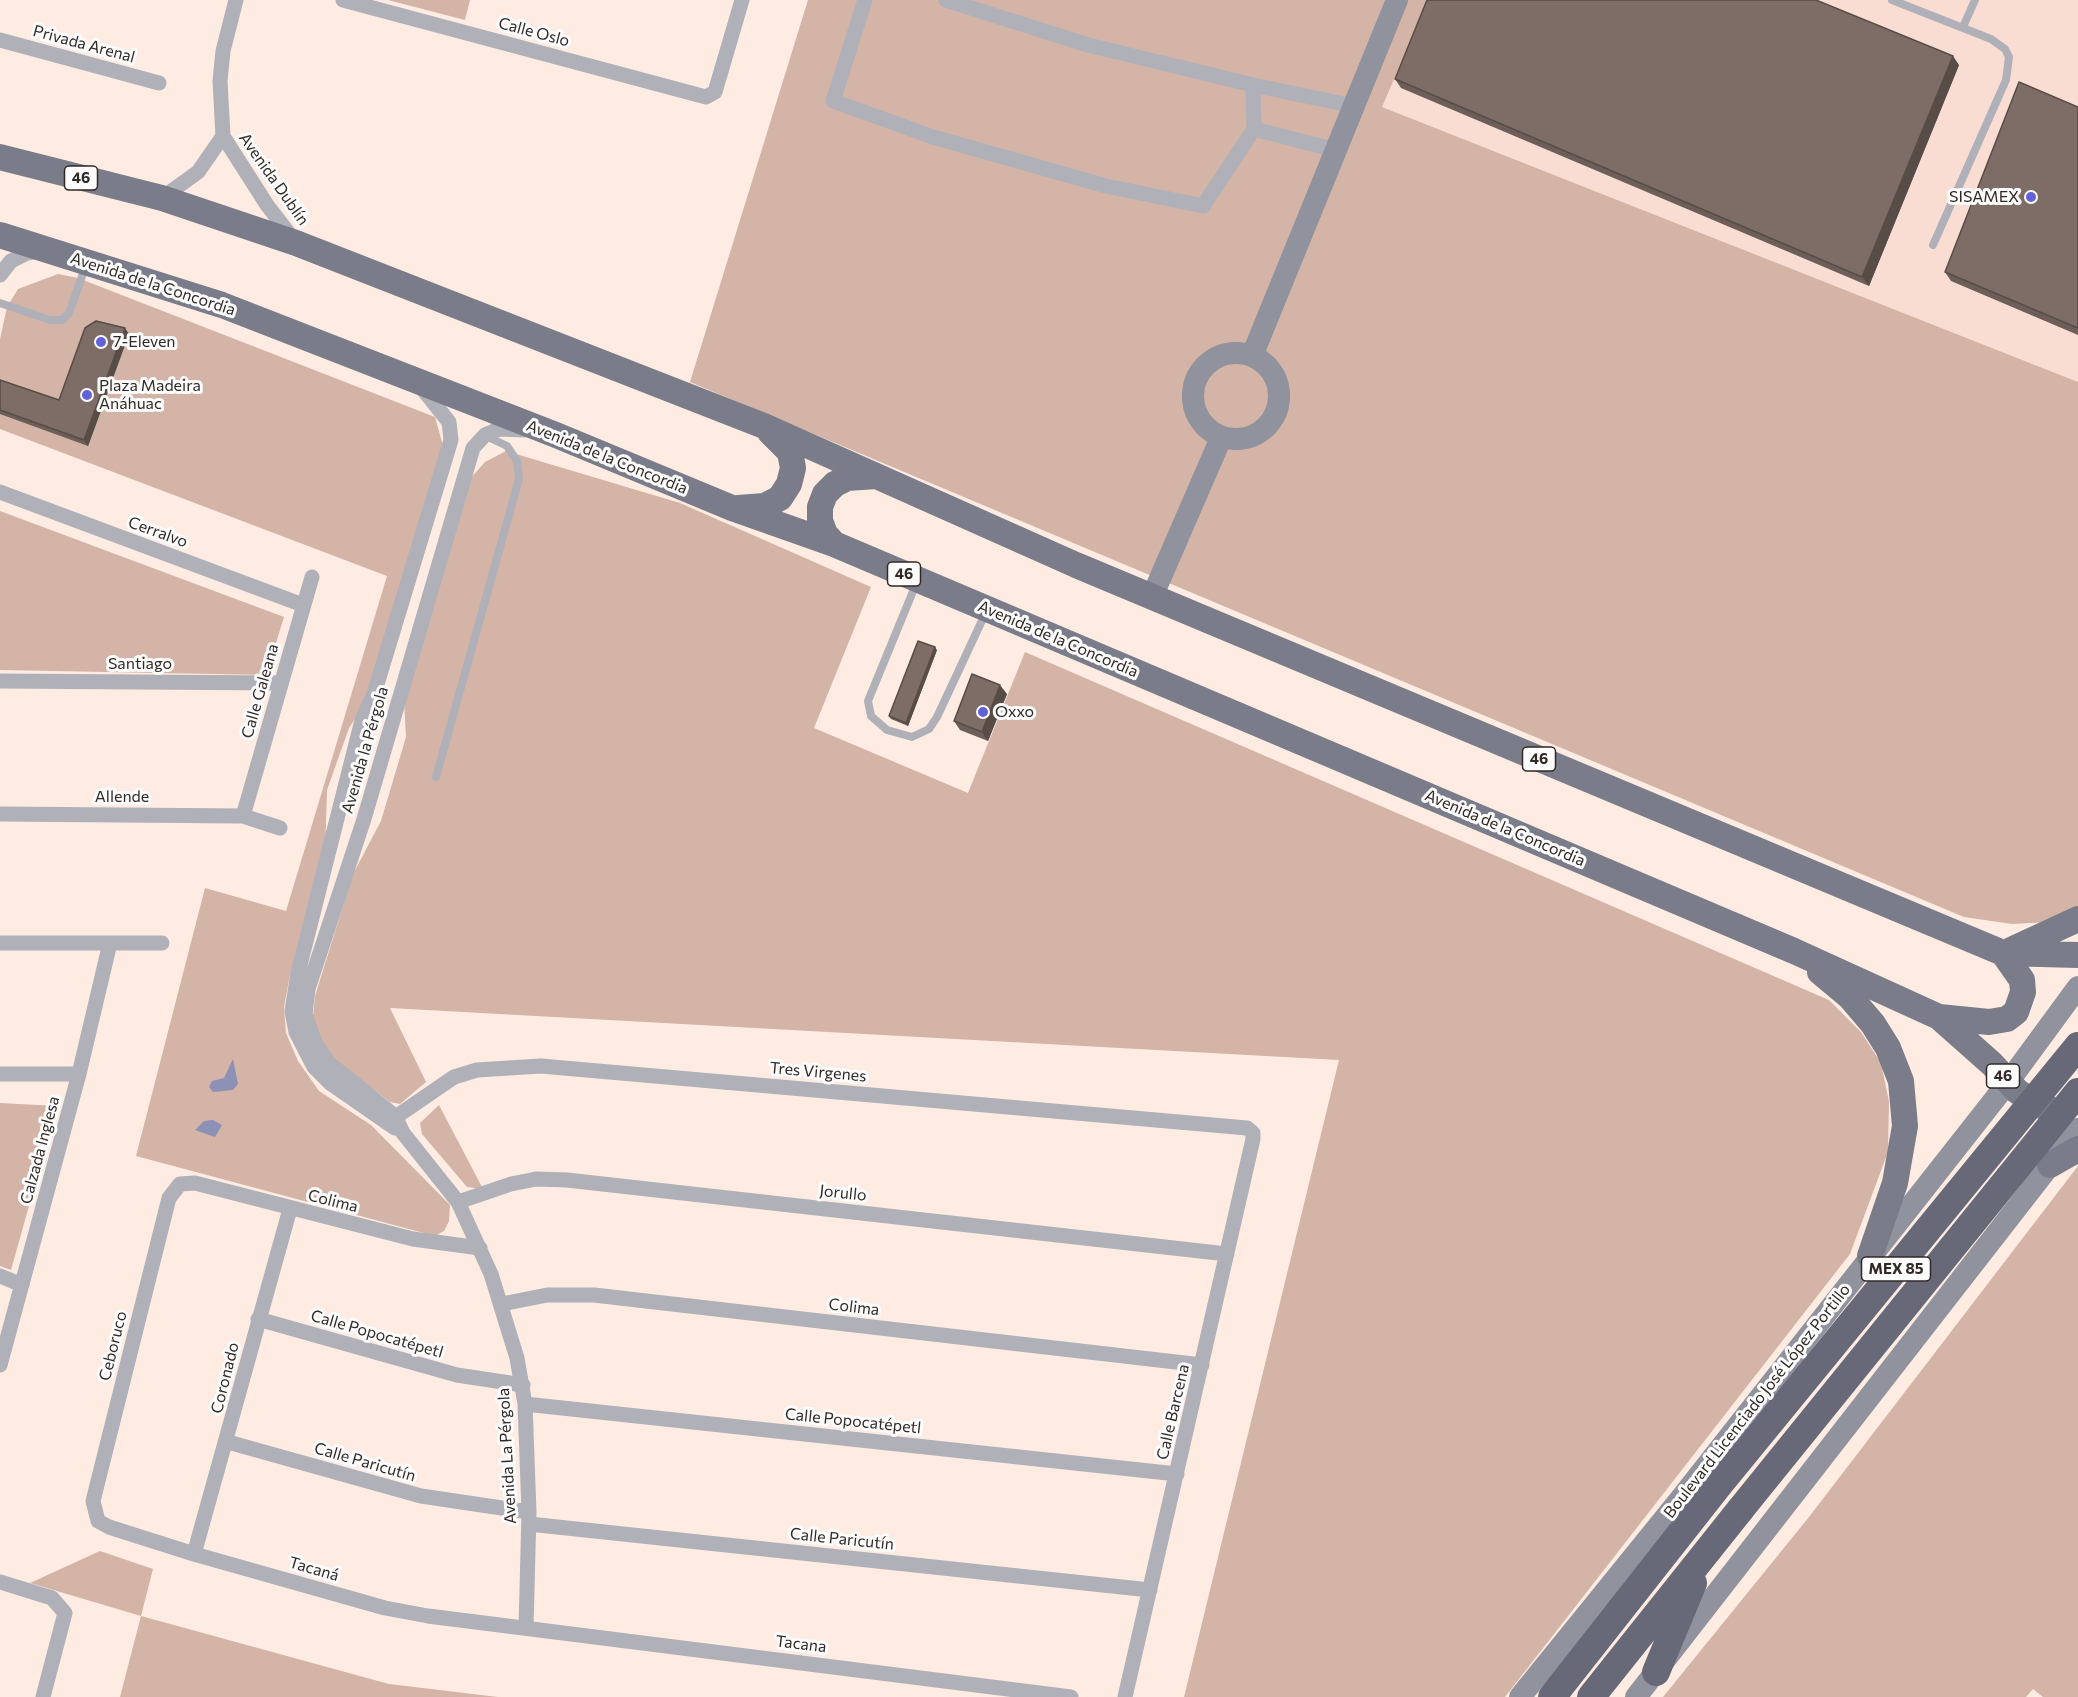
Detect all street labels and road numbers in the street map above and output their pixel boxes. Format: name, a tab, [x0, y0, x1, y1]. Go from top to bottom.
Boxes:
street label: Calle Oslo	[496, 13, 572, 51]
street label: Privada Arenal	[31, 21, 137, 67]
street label: Avenida Dublín	[235, 129, 313, 229]
road number: 46	[64, 166, 98, 190]
street label: Avenida de la Concordia	[68, 248, 238, 320]
street label: Avenida de la Concordia	[524, 416, 690, 498]
street label: Cerralvo	[126, 512, 190, 552]
road number: 46	[888, 562, 920, 586]
street label: Avenida de la Concordia	[975, 597, 1141, 681]
street label: Calle Galeana	[237, 642, 283, 740]
street label: Santiago	[108, 654, 172, 674]
street label: Avenida la Pérgola	[338, 684, 392, 816]
road number: 46	[1522, 747, 1556, 771]
street label: Avenida de la Concordia	[1422, 786, 1588, 870]
street label: Allende	[95, 787, 149, 807]
street label: Tres Virgenes	[769, 1058, 867, 1086]
road number: 46	[1986, 1064, 2020, 1088]
street label: Calzada Inglesa	[16, 1094, 64, 1206]
street label: Jorullo	[819, 1181, 867, 1205]
street label: Colima	[306, 1186, 360, 1216]
road number: MEX 85	[1862, 1257, 1930, 1281]
street label: Boulevard Licenciado José López Portillo	[1660, 1280, 1854, 1522]
street label: Colima	[828, 1294, 880, 1320]
street label: Calle Popocatépetl	[309, 1306, 445, 1362]
street label: Ceboruco	[95, 1309, 131, 1383]
street label: Coronado	[207, 1340, 243, 1416]
street label: Calle Barcena	[1153, 1362, 1193, 1462]
street label: Avenida La Pérgola	[494, 1387, 520, 1525]
street label: Calle Popocatépetl	[784, 1404, 922, 1438]
street label: Calle Paricutín	[312, 1438, 418, 1486]
street label: Calle Paricutín	[789, 1524, 895, 1554]
street label: Tacaná	[287, 1553, 341, 1585]
street label: Tacana	[774, 1631, 828, 1657]

